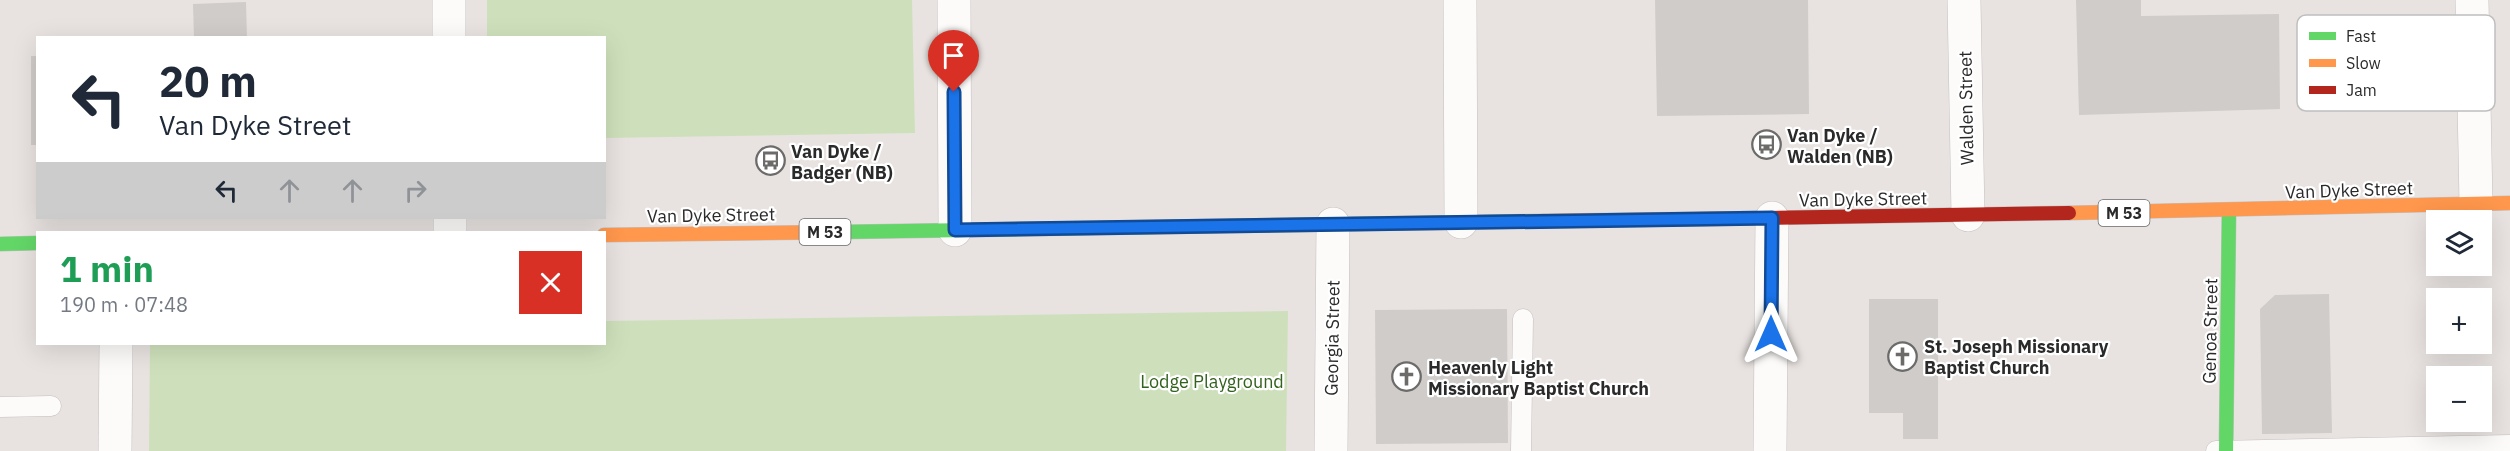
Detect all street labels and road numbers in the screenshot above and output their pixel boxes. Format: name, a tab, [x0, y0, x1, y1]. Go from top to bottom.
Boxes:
street label: Walden Street	[1954, 51, 1978, 165]
street label: Van Dyke Street	[2285, 176, 2413, 204]
street label: Van Dyke Street	[1799, 186, 1927, 212]
road number: M 53	[2098, 200, 2150, 226]
street label: Van Dyke Street	[647, 202, 775, 228]
road number: M 53	[800, 219, 850, 245]
street label: Genoa Street	[2198, 278, 2222, 384]
street label: Georgia Street	[1319, 280, 1345, 396]

